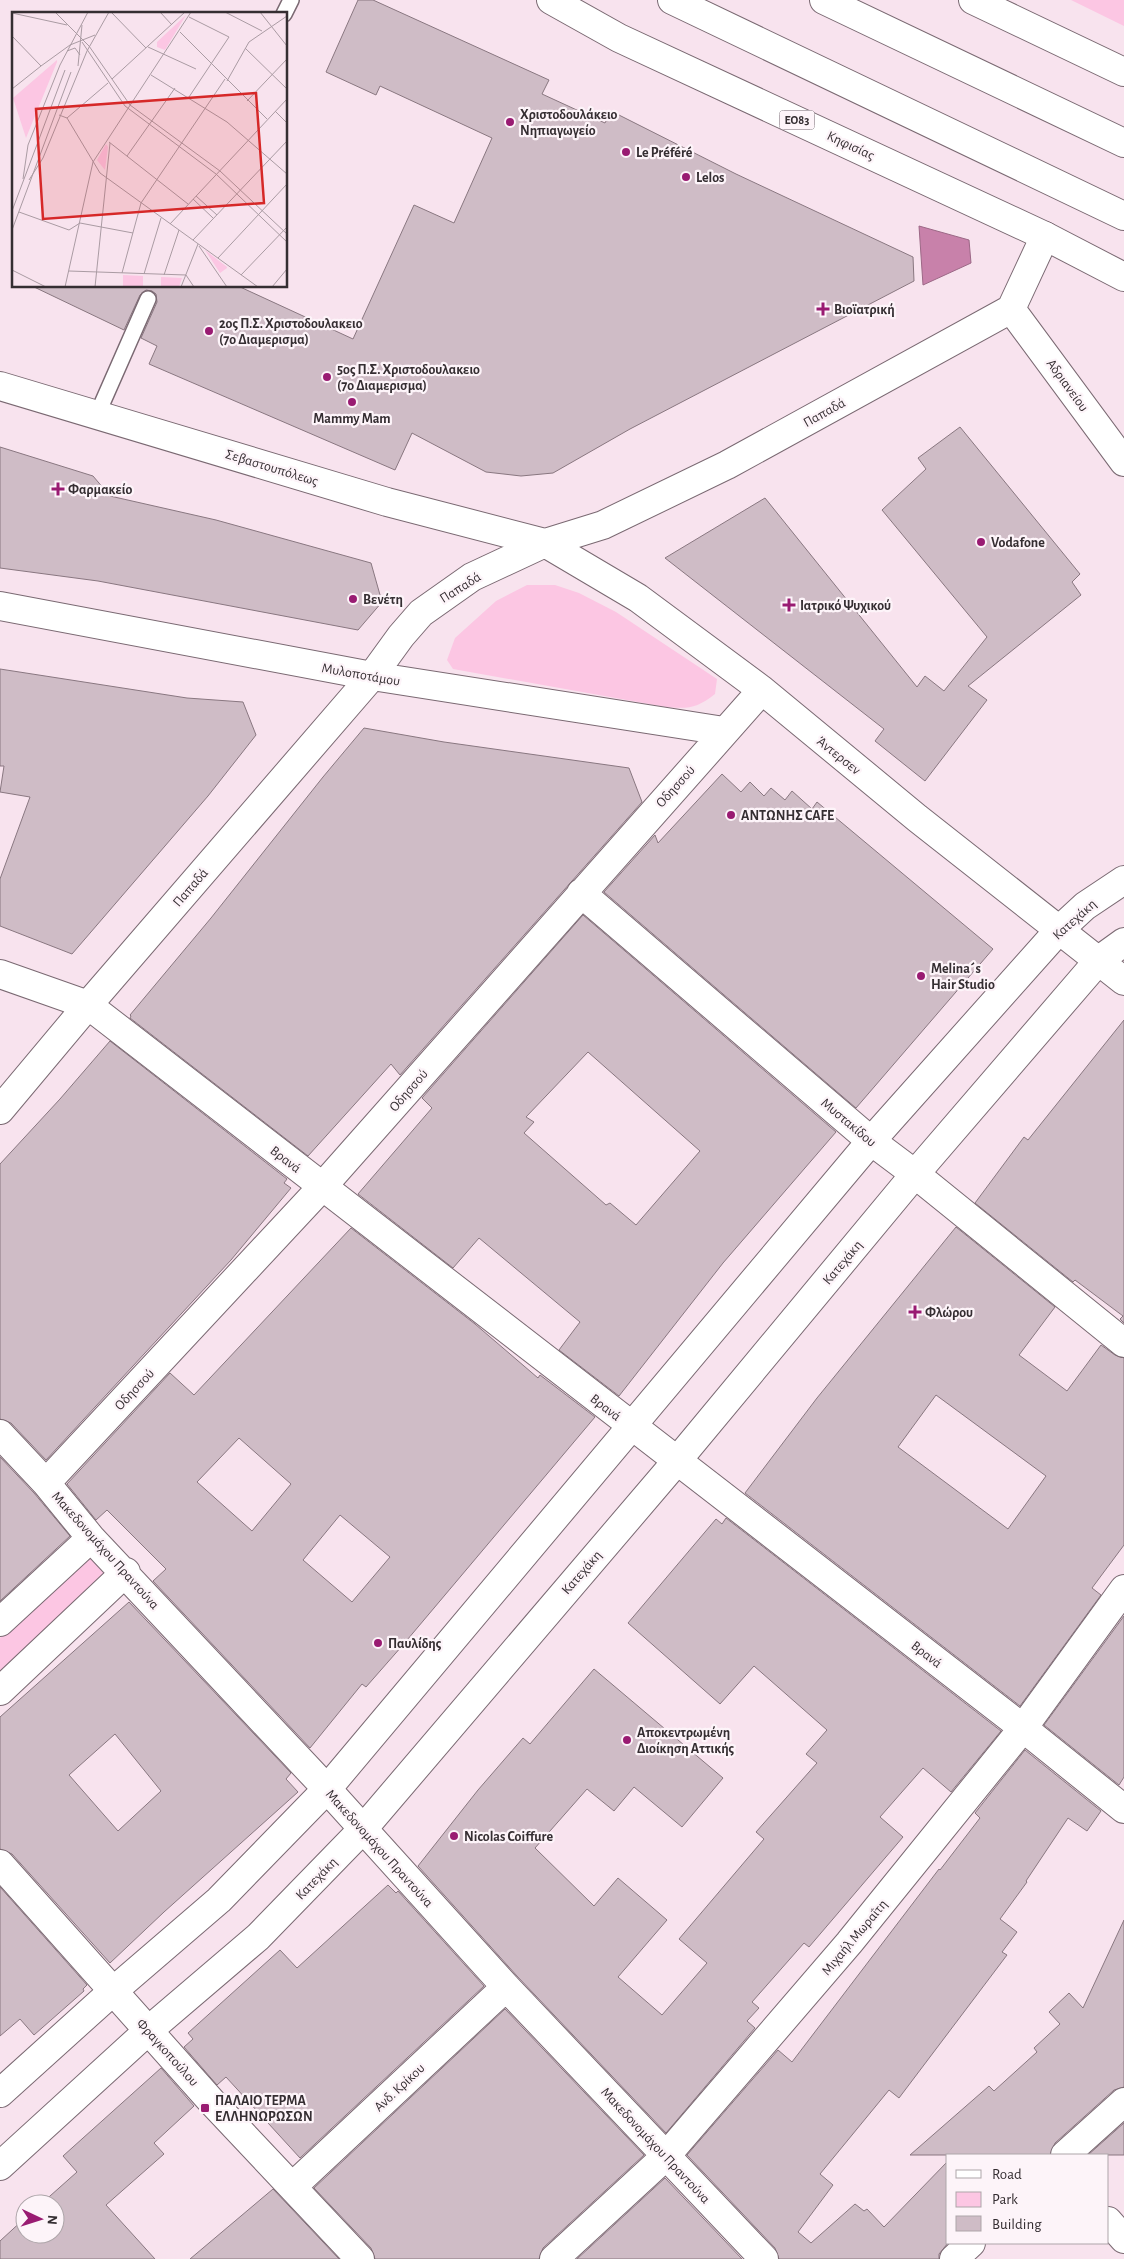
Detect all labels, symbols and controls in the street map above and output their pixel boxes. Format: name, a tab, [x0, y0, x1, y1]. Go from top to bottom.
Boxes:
inset map	[12, 12, 288, 288]
place label: Χριστοδουλάκειο Νηπιαγωγείο	[520, 108, 618, 138]
road number: ΕΟ83	[780, 110, 814, 130]
marker: Χριστοδουλάκειο Νηπιαγωγείο	[504, 116, 516, 128]
street label: Κηφισίας	[825, 129, 877, 163]
marker: Le Préféré	[620, 146, 632, 158]
place label: Le Préféré	[636, 146, 693, 160]
marker: Lelos	[680, 171, 692, 183]
place label: Lelos	[696, 171, 725, 185]
marker: Βιοϊατρική	[816, 302, 830, 316]
place label: Βιοϊατρική	[834, 303, 895, 317]
place label: 2ος Π.Σ. Χριστοδουλακειο (7ο Διαμερισμα)	[219, 317, 363, 347]
marker: 2ος Π.Σ. Χριστοδουλακειο (7ο Διαμερισμα)	[203, 325, 215, 337]
street label: Αδριανείου	[1044, 357, 1091, 414]
place label: 5ος Π.Σ. Χριστοδουλακειο (7ο Διαμερισμα)	[337, 363, 480, 393]
marker: 5ος Π.Σ. Χριστοδουλακειο (7ο Διαμερισμα)	[321, 371, 333, 383]
marker: Mammy Mam	[346, 396, 358, 408]
street label: Παπαδά	[801, 396, 848, 430]
place label: Mammy Mam	[313, 412, 391, 426]
street label: Σεβαστουπόλεως	[224, 447, 320, 489]
place label: Φαρμακείο	[68, 482, 132, 497]
marker: Φαρμακείο	[52, 483, 64, 495]
marker: Vodafone	[975, 536, 987, 548]
place label: Vodafone	[991, 536, 1045, 550]
street label: Παπαδά	[438, 570, 484, 606]
marker: Βενέτη	[347, 593, 359, 605]
place label: Βενέτη	[363, 593, 403, 607]
marker: Ιατρικό Ψυχικού	[782, 598, 796, 612]
place label: Ιατρικό Ψυχικού	[800, 598, 891, 613]
street label: Μυλοποτάμου	[321, 661, 401, 689]
street label: Άντερσεν	[814, 734, 863, 778]
street label: Οδησσού	[654, 763, 698, 810]
marker: ΑΝΤΩΝΗΣ CAFE	[725, 809, 737, 821]
place label: ΑΝΤΩΝΗΣ CAFE	[741, 809, 834, 823]
street label: Παπαδά	[171, 866, 211, 909]
street label: Κατεχάκη	[1050, 897, 1099, 943]
place label: Melina´s Hair Studio	[931, 962, 995, 992]
marker: Melina´s Hair Studio	[915, 970, 927, 982]
street label: Οδησσού	[387, 1067, 431, 1114]
street label: Μυστακίδου	[818, 1096, 879, 1150]
street label: Βρανά	[267, 1144, 303, 1176]
street label: Κατεχάκη	[820, 1238, 865, 1287]
marker: Φλώρου	[909, 1306, 921, 1318]
place label: Φλώρου	[925, 1306, 973, 1320]
street label: Οδησσού	[112, 1366, 157, 1413]
street label: Βρανά	[587, 1392, 623, 1424]
street label: Μακεδονομάχου Πραντούνα	[49, 1489, 162, 1612]
street label: Κατεχάκη	[559, 1548, 604, 1597]
place label: Παυλίδης	[388, 1636, 442, 1651]
marker: Παυλίδης	[372, 1637, 384, 1649]
street label: Βρανά	[908, 1639, 944, 1671]
place label: Αποκεντρωμένη Διοίκηση Αττικής	[637, 1726, 735, 1756]
marker: Αποκεντρωμένη Διοίκηση Αττικής	[621, 1734, 633, 1746]
street label: Μακεδονομάχου Πραντούνα	[323, 1787, 436, 1910]
marker: Nicolas Coiffure	[448, 1830, 460, 1842]
place label: Nicolas Coiffure	[464, 1830, 553, 1844]
street label: Κατεχάκη	[293, 1855, 340, 1903]
street label: Μιχαήλ Μωραΐτη	[818, 1897, 890, 1978]
street label: Φραγκοπούλου	[134, 2016, 201, 2089]
street label: Ανδ. Κρίκου	[372, 2061, 428, 2114]
street label: Μακεδονομάχου Πραντούνα	[598, 2085, 713, 2206]
place label: ΠΑΛΑΙΟ ΤΕΡΜΑ ΕΛΛΗΝΩΡΩΣΩΝ	[215, 2094, 313, 2124]
marker: ΠΑΛΑΙΟ ΤΕΡΜΑ ΕΛΛΗΝΩΡΩΣΩΝ	[199, 2102, 211, 2114]
legend	[946, 2154, 1109, 2244]
text: Road	[992, 2167, 1022, 2182]
text: Park	[992, 2192, 1018, 2207]
north arrow	[15, 2194, 65, 2244]
text: N	[45, 2214, 59, 2225]
text: Building	[992, 2217, 1042, 2232]

